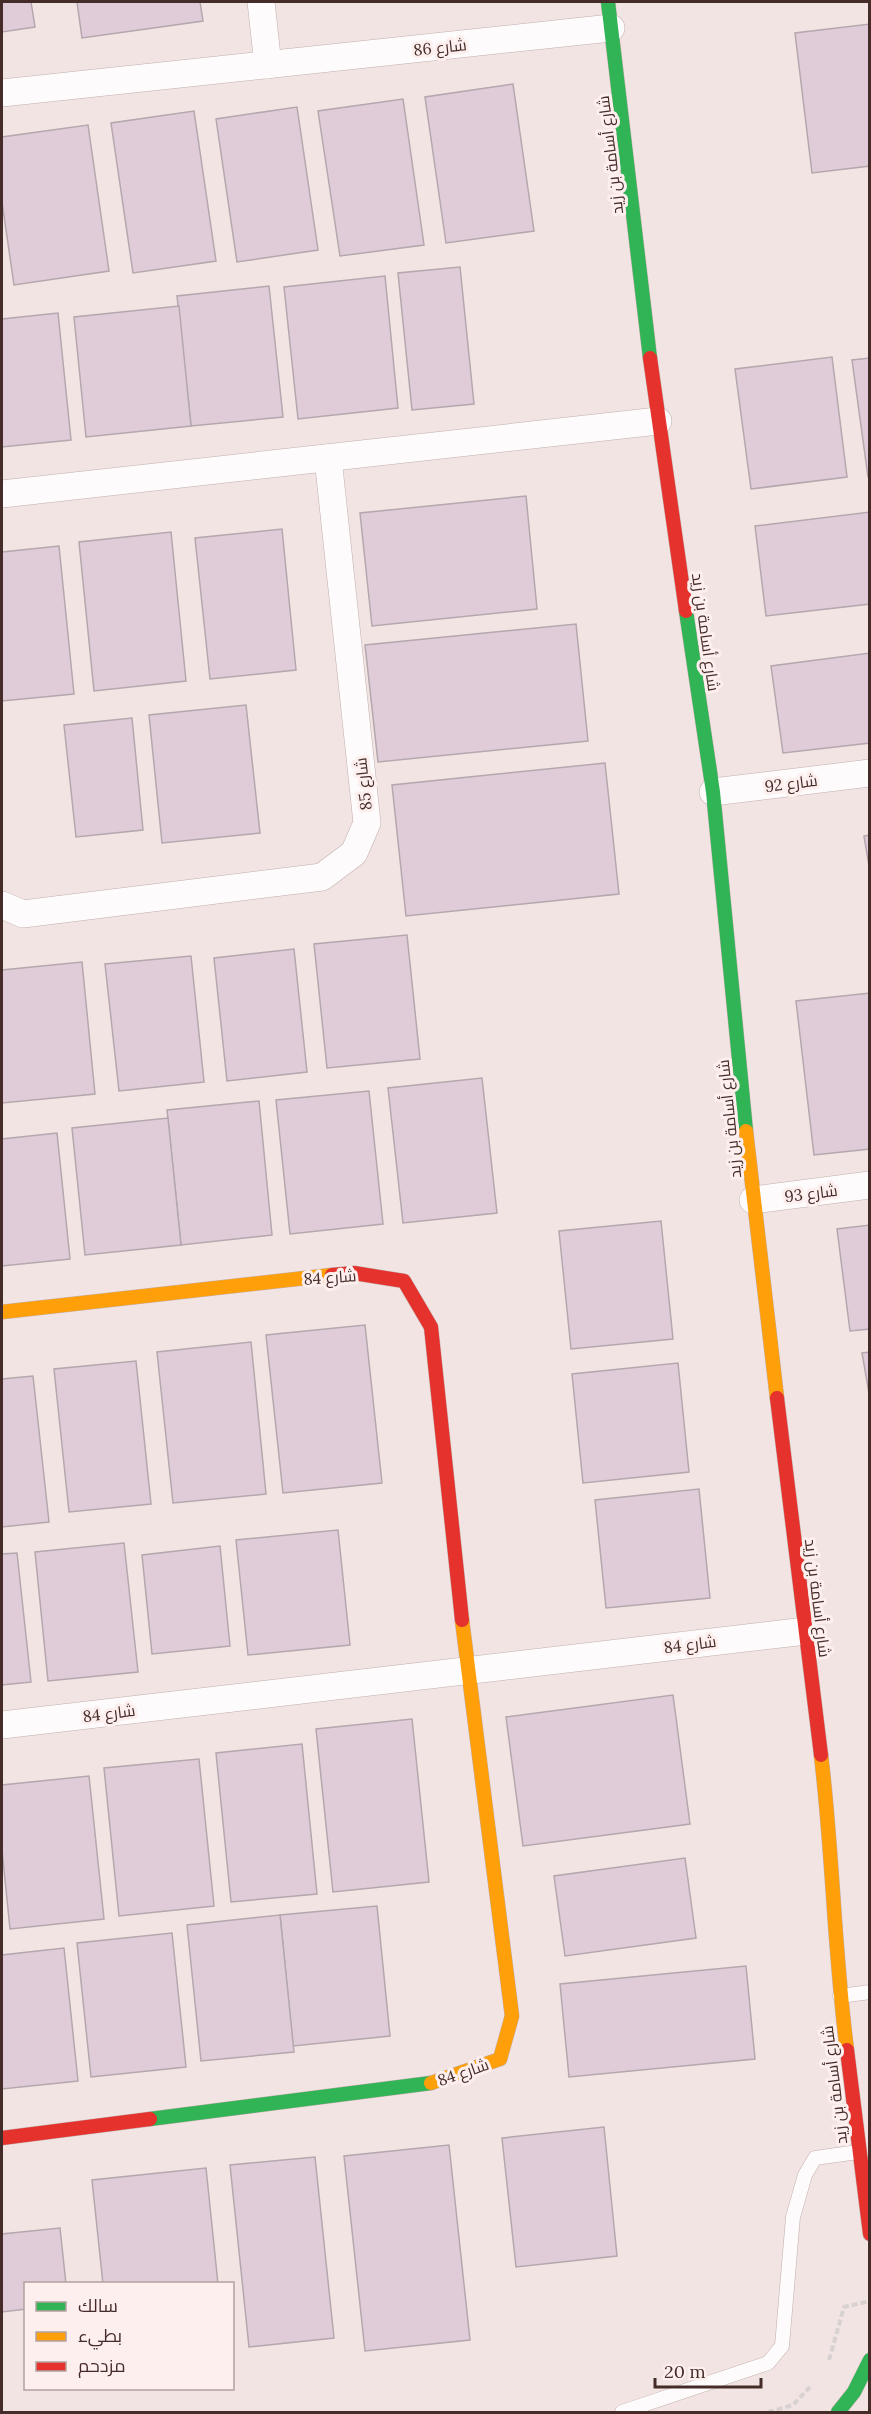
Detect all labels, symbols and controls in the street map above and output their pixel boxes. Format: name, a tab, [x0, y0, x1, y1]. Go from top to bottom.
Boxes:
street label: شارع 86	[412, 34, 468, 62]
street label: شارع أسامة بن زيد	[593, 94, 629, 215]
street label: شارع أسامة بن زيد	[686, 572, 724, 693]
street label: شارع 85	[350, 756, 378, 811]
street label: شارع 92	[763, 770, 819, 798]
street label: شارع أسامة بن زيد	[713, 1058, 747, 1179]
street label: شارع 93	[783, 1180, 839, 1208]
street label: شارع 84	[303, 1265, 357, 1291]
street label: شارع أسامة بن زيد	[799, 1538, 835, 1659]
street label: شارع 84	[663, 1631, 718, 1659]
street label: شارع 84	[82, 1700, 137, 1728]
street label: شارع أسامة بن زيد	[817, 2024, 853, 2145]
street label: شارع 84	[435, 2054, 492, 2092]
legend	[24, 2282, 234, 2390]
text: سالك	[78, 2294, 118, 2317]
text: بطيء	[78, 2324, 122, 2350]
scale bar	[655, 2351, 762, 2389]
text: مزدحم	[78, 2354, 126, 2378]
text: 20 m	[664, 2360, 706, 2383]

